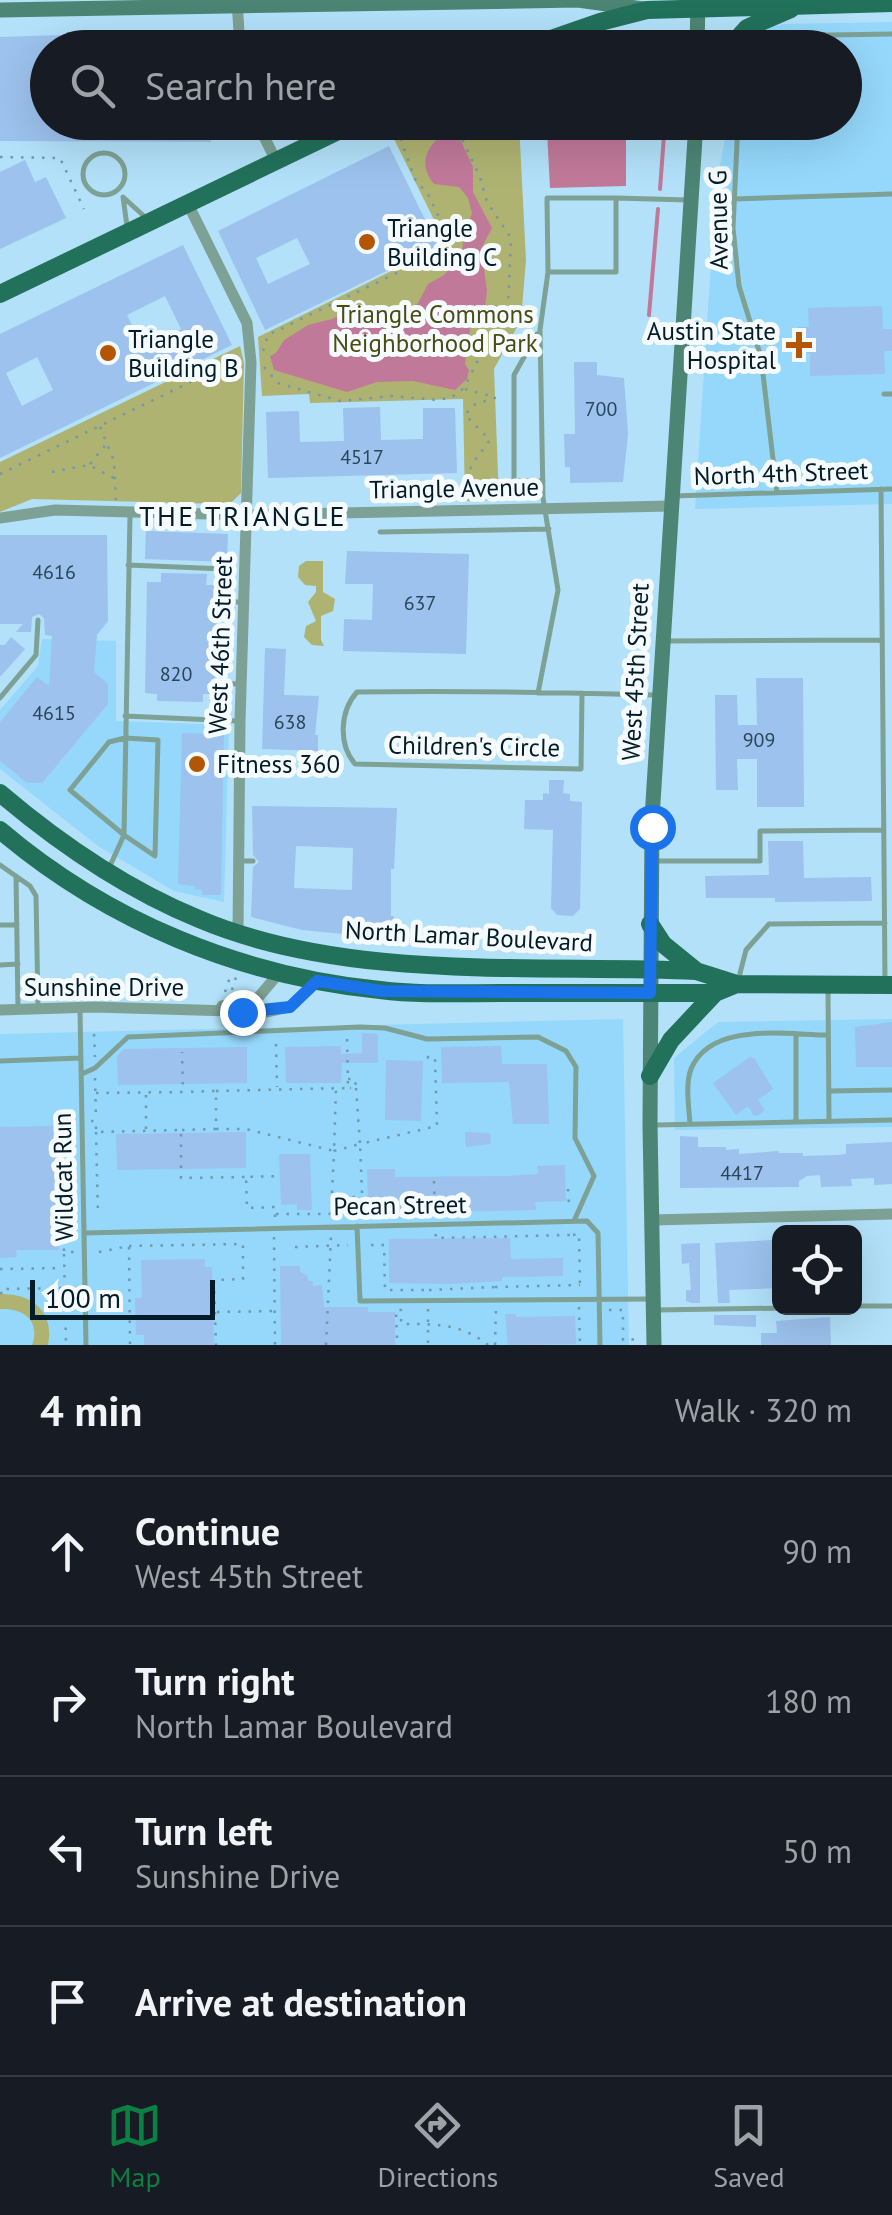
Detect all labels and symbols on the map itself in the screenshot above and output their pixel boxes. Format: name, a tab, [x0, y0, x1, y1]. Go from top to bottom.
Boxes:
street label: Avenue G	[701, 170, 735, 270]
place label: Triangle Building C	[387, 212, 497, 273]
marker: Triangle Building C	[356, 231, 378, 253]
park label: Triangle Commons Neighborhood Park	[332, 298, 538, 359]
place label: Austin State Hospital	[647, 315, 777, 376]
place label: Triangle Building B	[128, 323, 239, 384]
marker: Austin State Hospital	[786, 332, 812, 358]
marker: Triangle Building B	[97, 342, 119, 364]
house number: 700	[585, 396, 617, 422]
house number: 4517	[340, 444, 384, 470]
street label: North 4th Street	[693, 454, 869, 492]
street label: Triangle Avenue	[369, 471, 539, 505]
district label: THE TRIANGLE	[139, 497, 347, 534]
street label: West 46th Street	[201, 555, 239, 734]
house number: 4616	[32, 559, 76, 585]
street label: West 45th Street	[614, 582, 656, 762]
house number: 637	[404, 590, 436, 616]
house number: 820	[160, 661, 192, 687]
house number: 4615	[32, 700, 76, 726]
house number: 638	[274, 709, 306, 735]
house number: 909	[743, 727, 775, 753]
street label: Children's Circle	[388, 729, 560, 763]
place label: Fitness 360	[217, 748, 340, 780]
marker: Fitness 360	[186, 753, 208, 775]
route start	[630, 805, 676, 851]
street label: North Lamar Boulevard	[344, 914, 594, 958]
street label: Sunshine Drive	[24, 971, 184, 1003]
route end	[220, 990, 266, 1036]
street label: Wildcat Run	[46, 1112, 80, 1242]
house number: 4417	[720, 1160, 764, 1186]
street label: Pecan Street	[333, 1188, 467, 1222]
scale bar	[30, 1275, 215, 1320]

